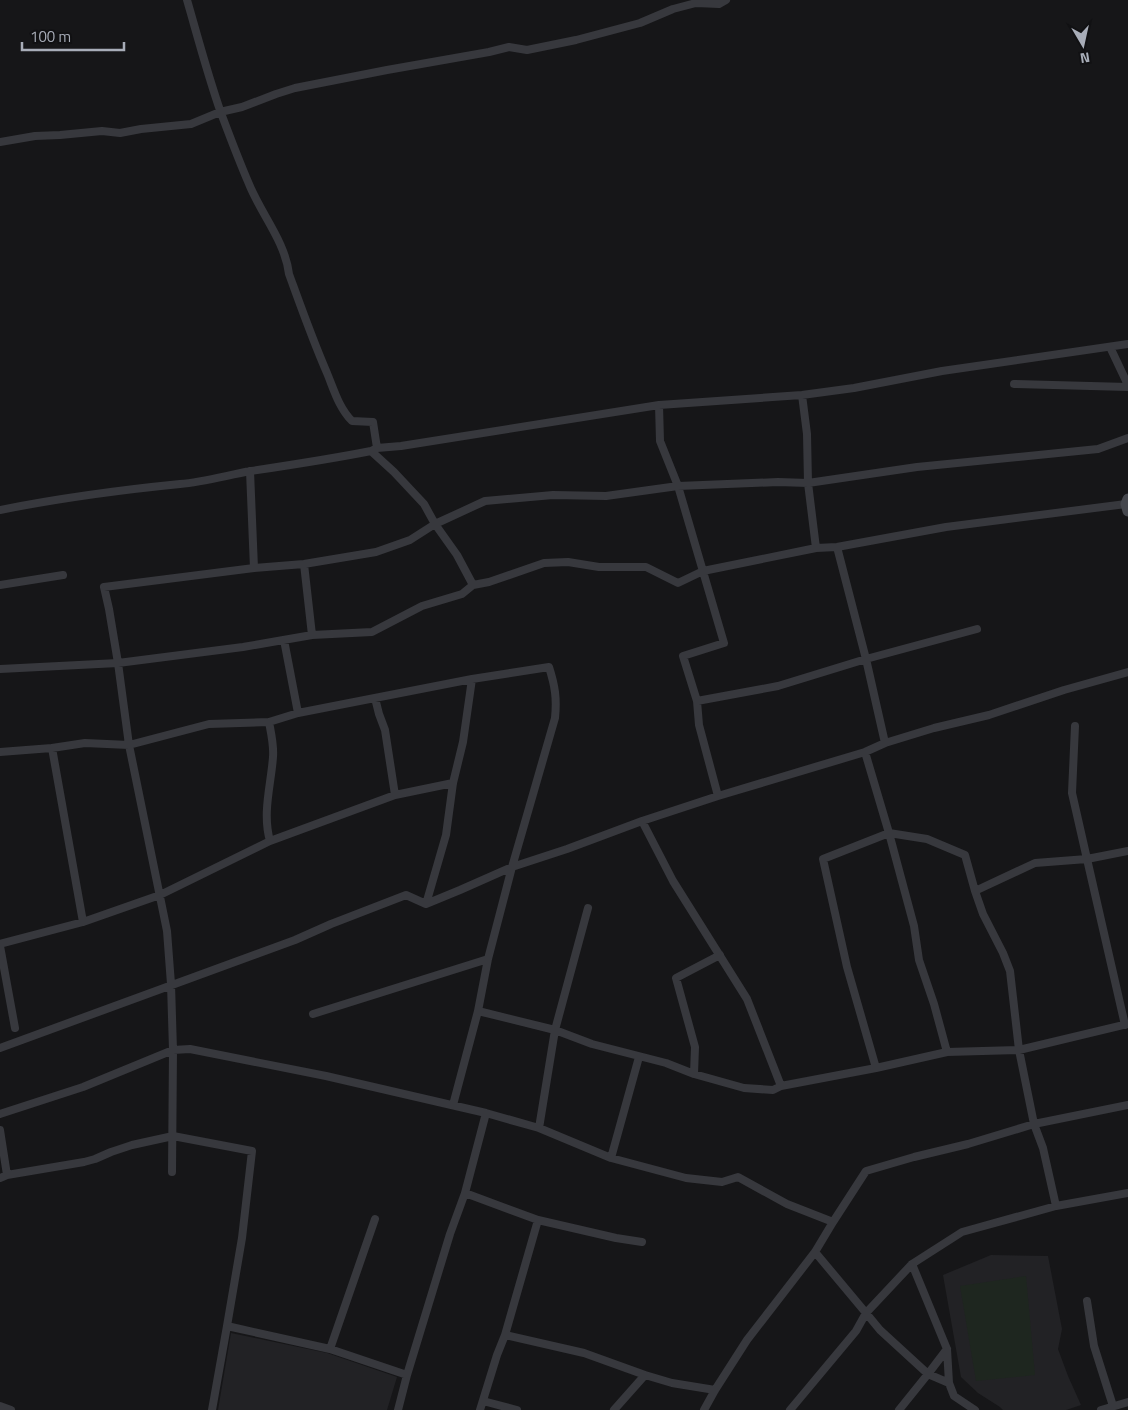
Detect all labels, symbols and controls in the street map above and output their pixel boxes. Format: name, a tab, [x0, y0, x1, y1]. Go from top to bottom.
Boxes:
scale bar	[22, 20, 125, 52]
north arrow	[1058, 20, 1108, 70]
text: 100 m	[30, 25, 71, 48]
text: N	[1079, 47, 1092, 69]

